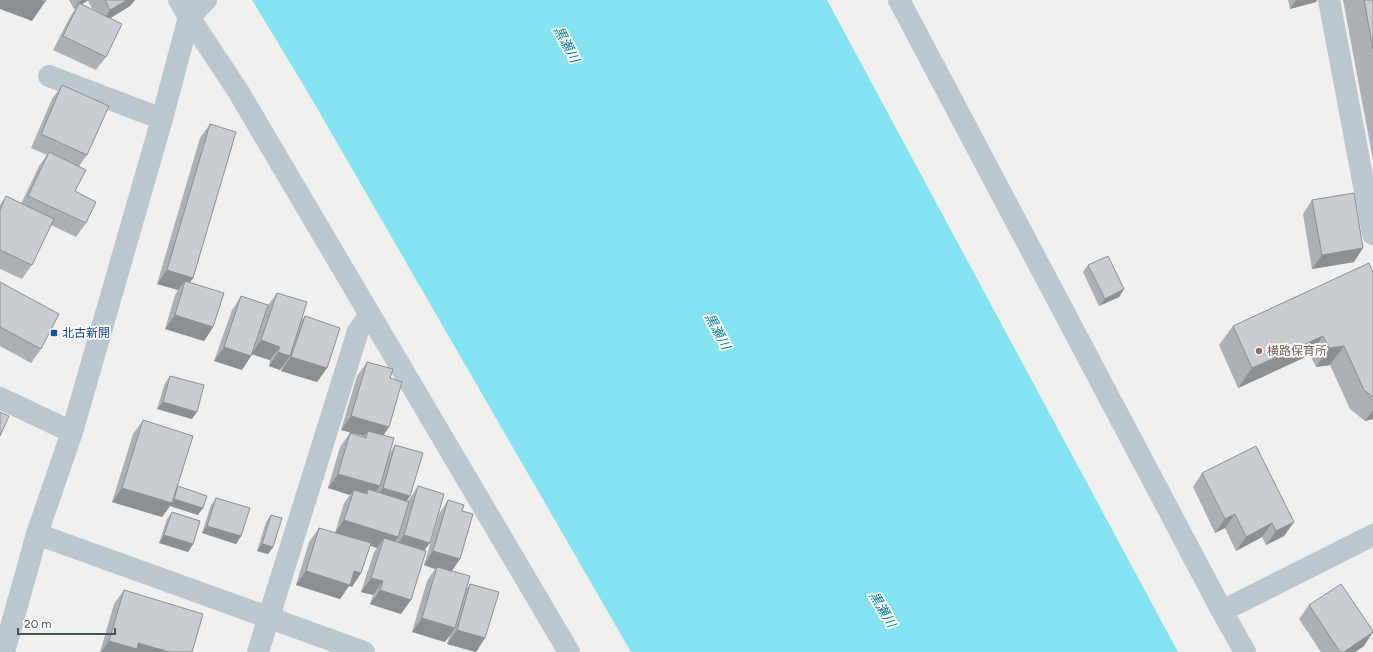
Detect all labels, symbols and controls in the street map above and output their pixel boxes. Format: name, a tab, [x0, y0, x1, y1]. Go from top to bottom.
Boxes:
water label: 黒瀬川	[551, 23, 583, 67]
water label: 黒瀬川	[702, 310, 734, 354]
place label: 北古新開	[62, 326, 110, 340]
marker: 北古新開	[49, 328, 59, 338]
place label: 横路保育所	[1267, 344, 1327, 358]
marker: 横路保育所	[1254, 346, 1264, 356]
water label: 黒瀬川	[866, 589, 900, 632]
scale bar	[18, 610, 115, 636]
text: 20 m	[24, 617, 52, 631]

